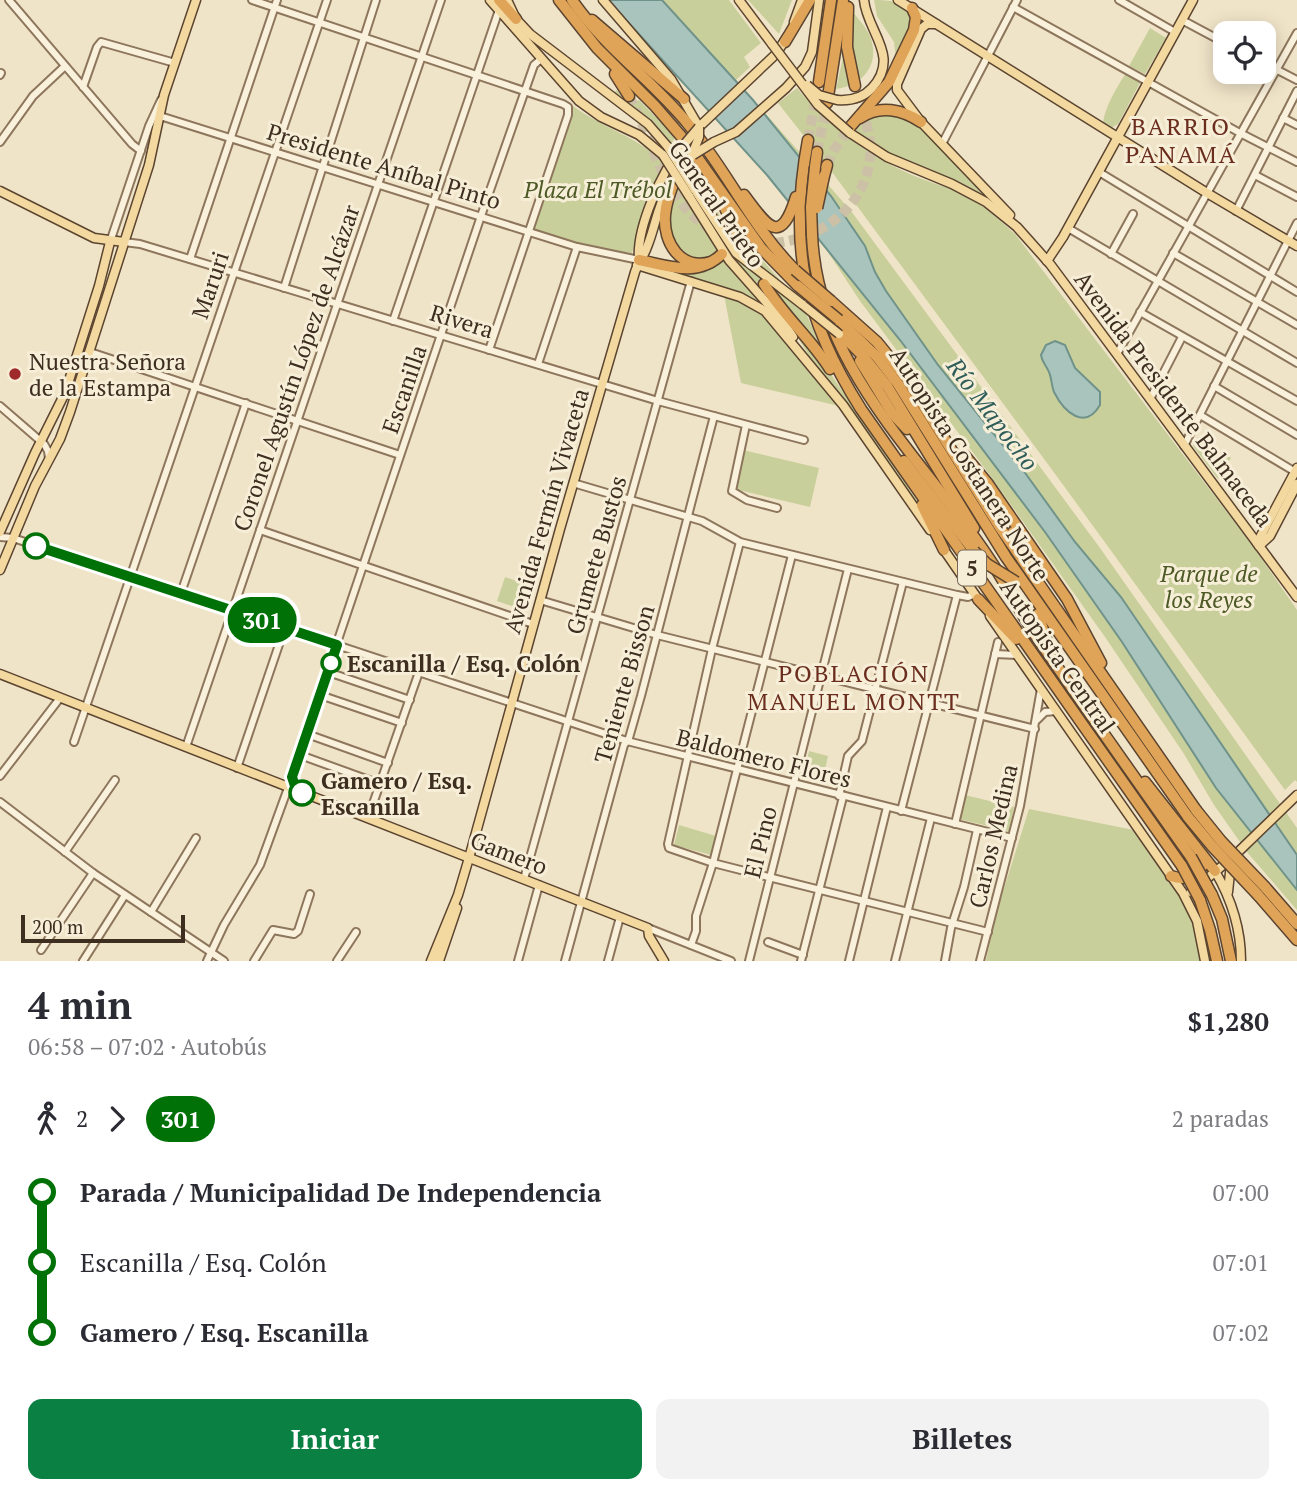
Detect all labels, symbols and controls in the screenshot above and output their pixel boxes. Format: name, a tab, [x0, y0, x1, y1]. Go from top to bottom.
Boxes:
map controls	[1213, 21, 1276, 84]
button: locate	[1213, 21, 1276, 84]
district label: BARRIO PANAMÁ	[1125, 110, 1237, 170]
street label: Presidente Aníbal Pinto	[263, 116, 505, 216]
street label: General Prieto	[662, 135, 772, 273]
park label: Plaza El Trébol	[523, 174, 673, 205]
street label: Coronel Agustín López de Alcázar	[225, 201, 367, 535]
street label: Maruri	[184, 247, 236, 323]
street label: Avenida Presidente Balmaceda	[1068, 265, 1281, 533]
street label: Rivera	[426, 297, 498, 345]
street label: Escanilla	[374, 340, 434, 437]
street label: Autopista Costanera Norte	[883, 341, 1057, 587]
place label: Nuestra Señora de la Estampa	[29, 346, 186, 403]
water label: Río Mapocho	[939, 350, 1046, 477]
marker: Nuestra Señora de la Estampa	[7, 366, 23, 382]
street label: Avenida Fermín Vivaceta	[496, 384, 596, 637]
street label: Grumete Bustos	[559, 472, 633, 638]
unlabelled marker	[23, 533, 49, 559]
road number: 5	[958, 550, 986, 586]
park label: Parque de los Reyes	[1159, 558, 1258, 615]
street label: Autopista Central	[993, 573, 1123, 739]
line badge: 301	[222, 597, 302, 643]
street label: Teniente Bisson	[587, 601, 661, 767]
text: 301	[242, 604, 282, 636]
place label: Escanilla / Esq. Colón	[347, 648, 581, 679]
marker: Escanilla / Esq. Colón	[321, 653, 341, 673]
district label: POBLACIÓN MANUEL MONTT	[747, 657, 961, 717]
street label: Baldomero Flores	[673, 721, 855, 795]
street label: Carlos Medina	[961, 761, 1025, 911]
place label: Gamero / Esq. Escanilla	[321, 765, 472, 822]
marker: Gamero / Esq. Escanilla	[289, 780, 315, 806]
street label: El Pino	[736, 803, 784, 881]
street label: Gamero	[466, 824, 552, 882]
scale bar	[21, 912, 186, 944]
text: 200 m	[32, 914, 83, 939]
text: 4 min	[28, 980, 132, 1030]
text: $1,280	[1188, 1004, 1269, 1038]
text: 06:58 – 07:02 · Autobús	[28, 1031, 267, 1062]
icon: walk	[28, 1100, 66, 1138]
icon: forward	[98, 1100, 136, 1138]
text: 2	[76, 1103, 88, 1134]
text: 301	[160, 1103, 201, 1135]
text: 2 paradas	[1172, 1103, 1269, 1134]
text: Parada / Municipalidad De Independencia	[80, 1175, 601, 1209]
text: 07:00	[1212, 1177, 1269, 1208]
text: Escanilla / Esq. Colón	[80, 1245, 327, 1279]
text: 07:01	[1212, 1247, 1269, 1278]
text: Gamero / Esq. Escanilla	[80, 1315, 369, 1349]
text: 07:02	[1212, 1317, 1269, 1348]
button: Iniciar	[28, 1399, 642, 1479]
button: Billetes	[656, 1399, 1269, 1479]

